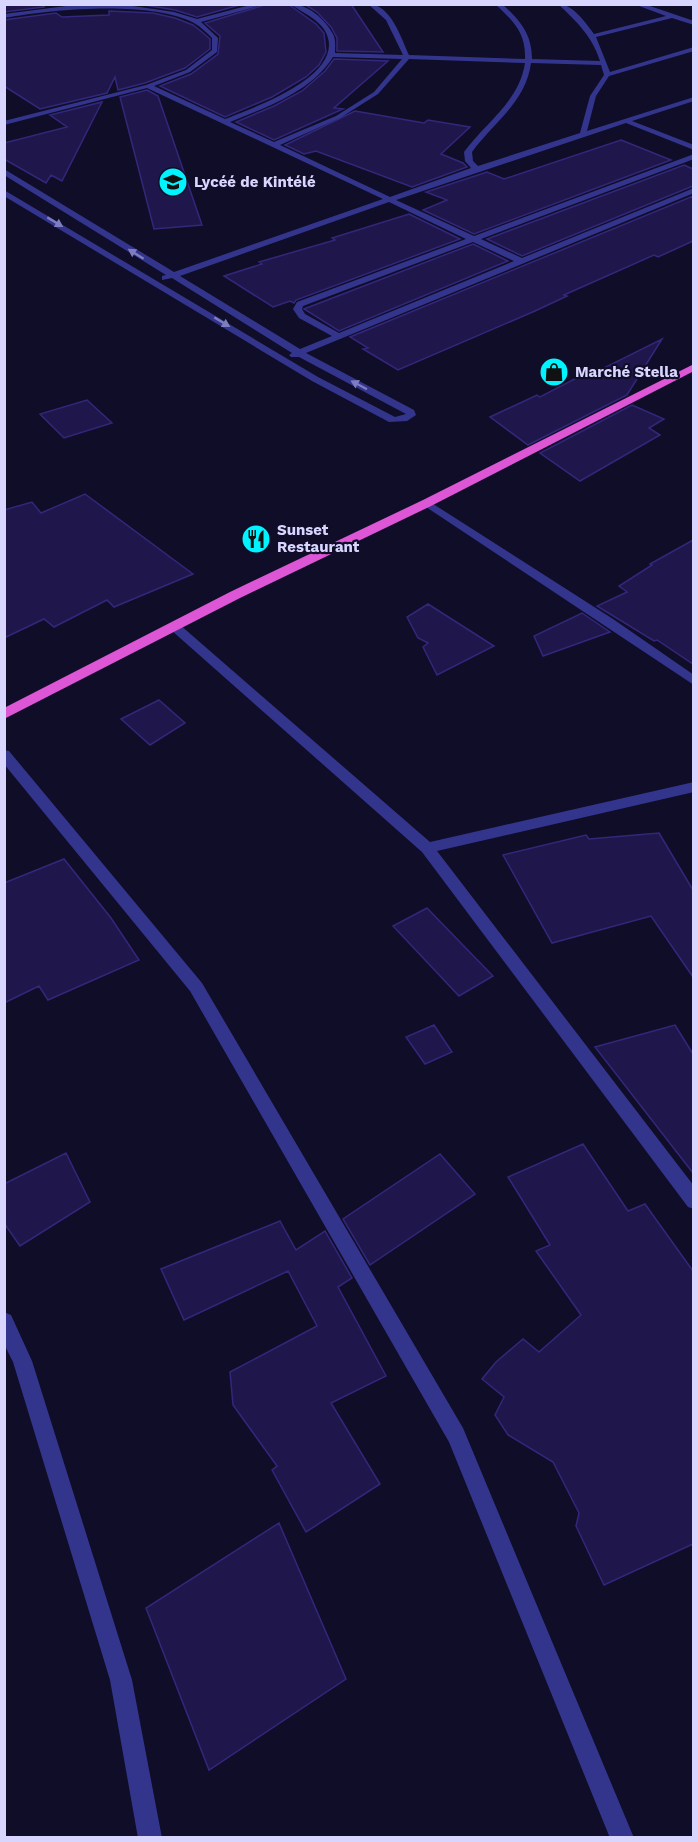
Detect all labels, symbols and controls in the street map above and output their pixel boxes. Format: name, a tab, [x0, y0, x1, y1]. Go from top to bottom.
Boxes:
school or university icon: Lycéé de Kintélé	[157, 166, 189, 198]
place label: Lycéé de Kintélé	[194, 173, 316, 191]
one-way arrow	[47, 216, 63, 227]
one-way arrow	[128, 248, 145, 259]
one-way arrow	[214, 317, 230, 328]
shop icon: Marché Stella	[538, 356, 570, 388]
place label: Marché Stella	[575, 363, 678, 381]
one-way arrow	[350, 380, 367, 390]
place label: Sunset Restaurant	[277, 521, 360, 556]
restaurant icon: Sunset Restaurant	[240, 523, 272, 555]

